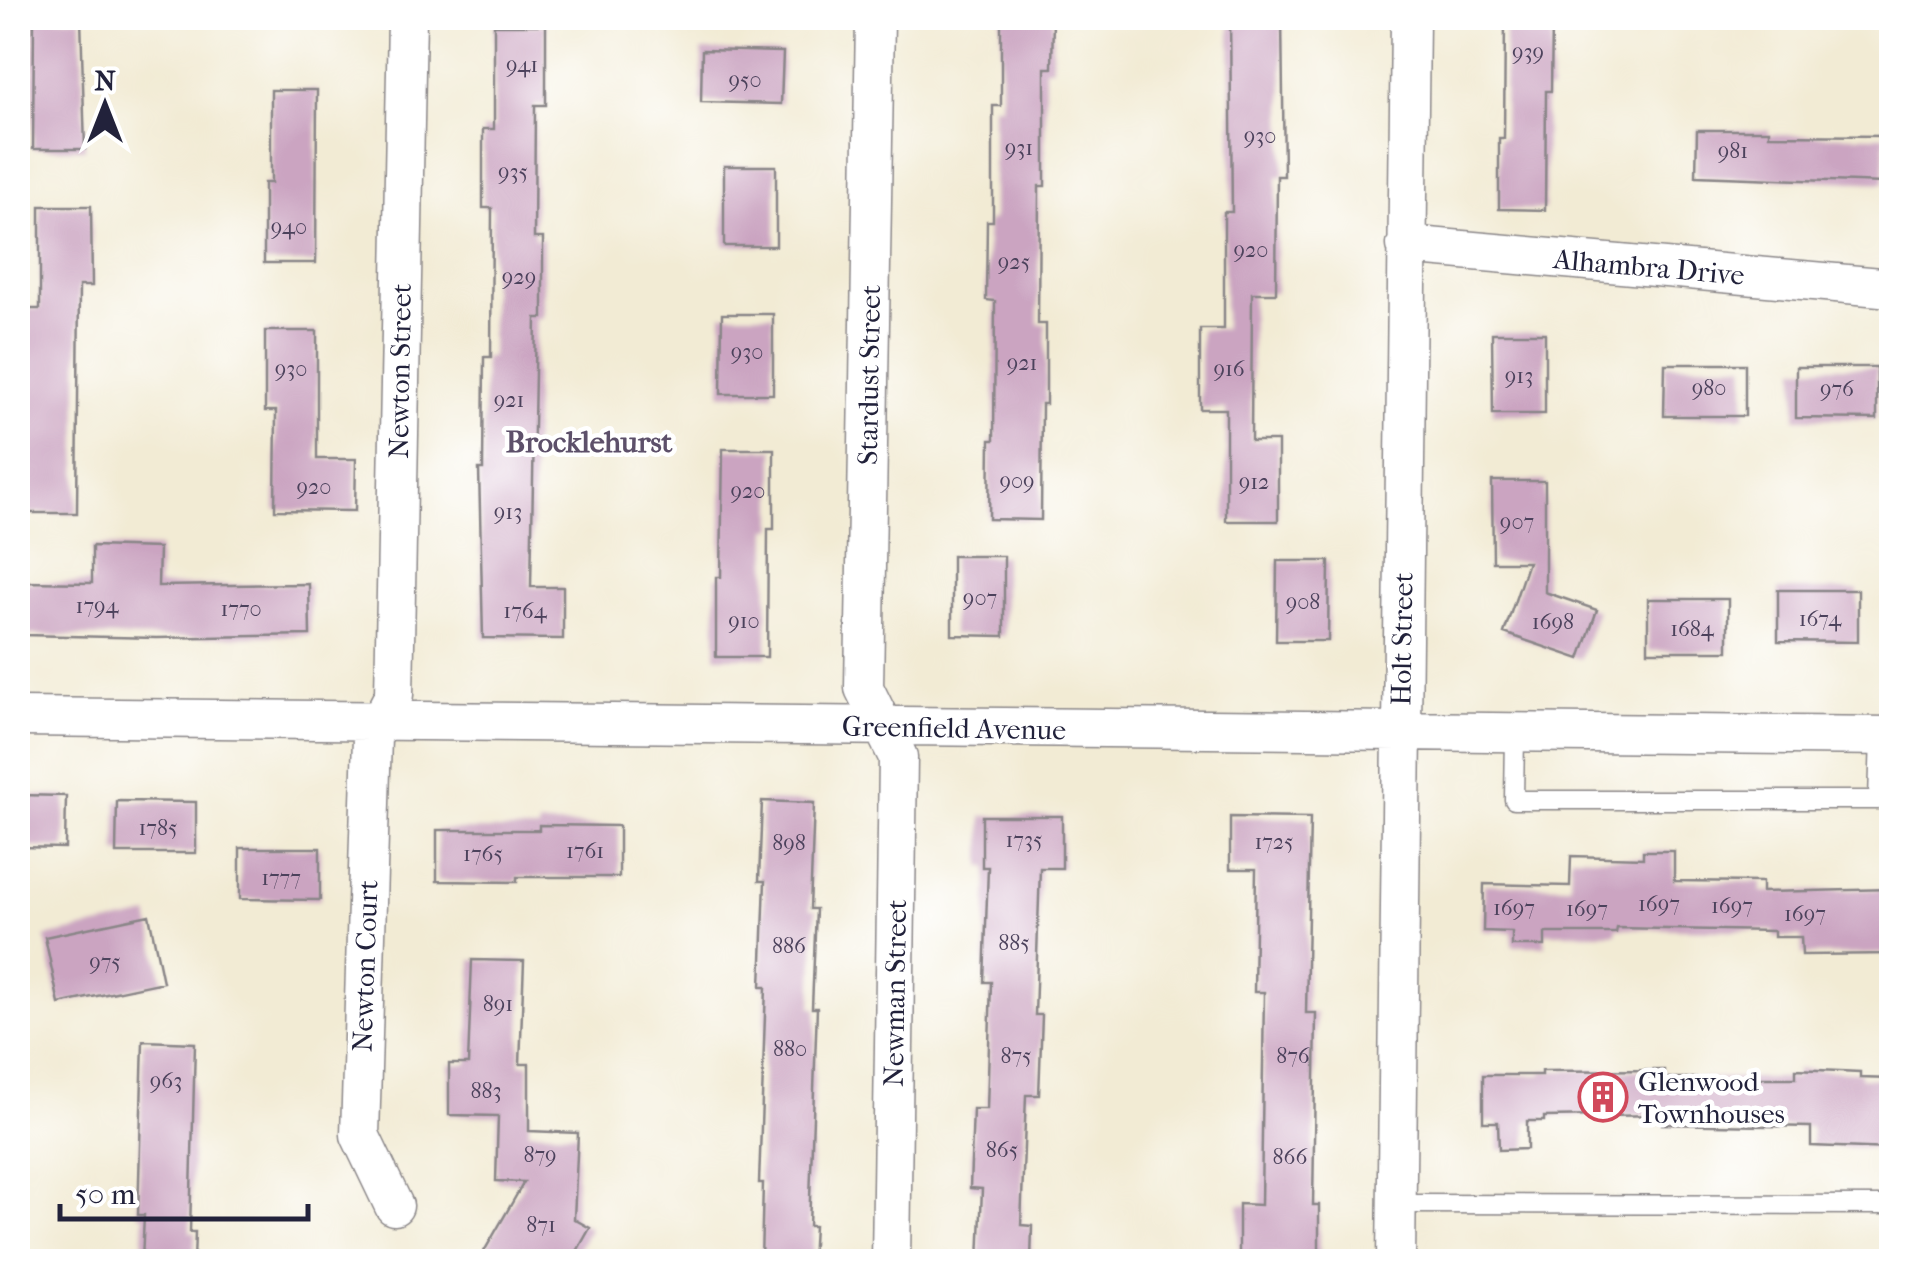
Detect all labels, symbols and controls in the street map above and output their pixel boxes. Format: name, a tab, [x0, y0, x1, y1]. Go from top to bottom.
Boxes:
house number: 939	[1512, 39, 1544, 65]
house number: 941	[506, 52, 538, 78]
north arrow	[55, 55, 155, 155]
text: N	[94, 64, 116, 97]
house number: 950	[728, 67, 762, 93]
house number: 930	[1244, 123, 1276, 149]
house number: 931	[1005, 135, 1033, 161]
house number: 981	[1718, 138, 1748, 164]
house number: 935	[498, 159, 528, 185]
house number: 940	[271, 214, 307, 240]
house number: 920	[1234, 237, 1269, 263]
street label: Alhambra Drive	[1551, 242, 1746, 292]
house number: 925	[998, 249, 1030, 275]
house number: 929	[502, 264, 536, 290]
street label: Newton Street	[382, 283, 418, 459]
street label: Stardust Street	[851, 285, 887, 465]
house number: 930	[731, 339, 763, 365]
house number: 921	[1007, 350, 1037, 376]
house number: 930	[275, 356, 307, 382]
house number: 916	[1213, 356, 1245, 382]
house number: 913	[1505, 363, 1533, 389]
house number: 980	[1692, 375, 1726, 401]
house number: 976	[1820, 376, 1854, 402]
house number: 921	[494, 387, 524, 413]
district label: Brocklehurst	[506, 425, 673, 460]
house number: 909	[999, 468, 1035, 494]
house number: 912	[1239, 469, 1269, 495]
house number: 920	[297, 474, 332, 500]
house number: 920	[731, 478, 766, 504]
house number: 913	[494, 499, 522, 525]
house number: 907	[1500, 509, 1534, 535]
street label: Holt Street	[1384, 572, 1420, 706]
house number: 907	[963, 585, 997, 611]
house number: 908	[1286, 589, 1320, 615]
house number: 1794	[76, 593, 119, 619]
house number: 1770	[220, 596, 262, 622]
house number: 1764	[503, 598, 548, 624]
house number: 1674	[1799, 606, 1842, 632]
house number: 910	[728, 608, 760, 634]
house number: 1698	[1532, 609, 1574, 635]
house number: 1684	[1670, 616, 1715, 642]
street label: Greenfield Avenue	[842, 710, 1066, 746]
house number: 1785	[138, 815, 178, 841]
house number: 1735	[1006, 827, 1043, 853]
house number: 1725	[1254, 829, 1294, 855]
house number: 898	[772, 830, 806, 856]
house number: 1761	[566, 838, 604, 864]
house number: 1765	[463, 841, 503, 867]
house number: 1777	[261, 865, 301, 891]
street label: Newton Court	[346, 879, 384, 1053]
house number: 1697	[1638, 891, 1680, 917]
house number: 1697	[1711, 893, 1753, 919]
house number: 1697	[1493, 895, 1535, 921]
house number: 1697	[1566, 896, 1608, 922]
street label: Newman Street	[877, 899, 913, 1087]
house number: 1697	[1784, 901, 1826, 927]
house number: 885	[998, 930, 1030, 956]
house number: 886	[772, 933, 806, 959]
house number: 975	[89, 949, 121, 975]
house number: 891	[483, 991, 513, 1017]
house number: 880	[773, 1036, 807, 1062]
house number: 875	[1000, 1043, 1032, 1069]
house number: 876	[1276, 1043, 1310, 1069]
place label: Glenwood Townhouses	[1638, 1065, 1785, 1130]
house number: 963	[150, 1068, 182, 1094]
building icon: Glenwood Townhouses	[1577, 1071, 1629, 1123]
house number: 883	[470, 1078, 502, 1104]
house number: 865	[986, 1137, 1018, 1163]
house number: 879	[523, 1142, 557, 1168]
house number: 866	[1273, 1144, 1308, 1170]
scale bar	[60, 1159, 308, 1221]
text: 50 m	[75, 1177, 136, 1212]
house number: 871	[526, 1212, 556, 1238]

